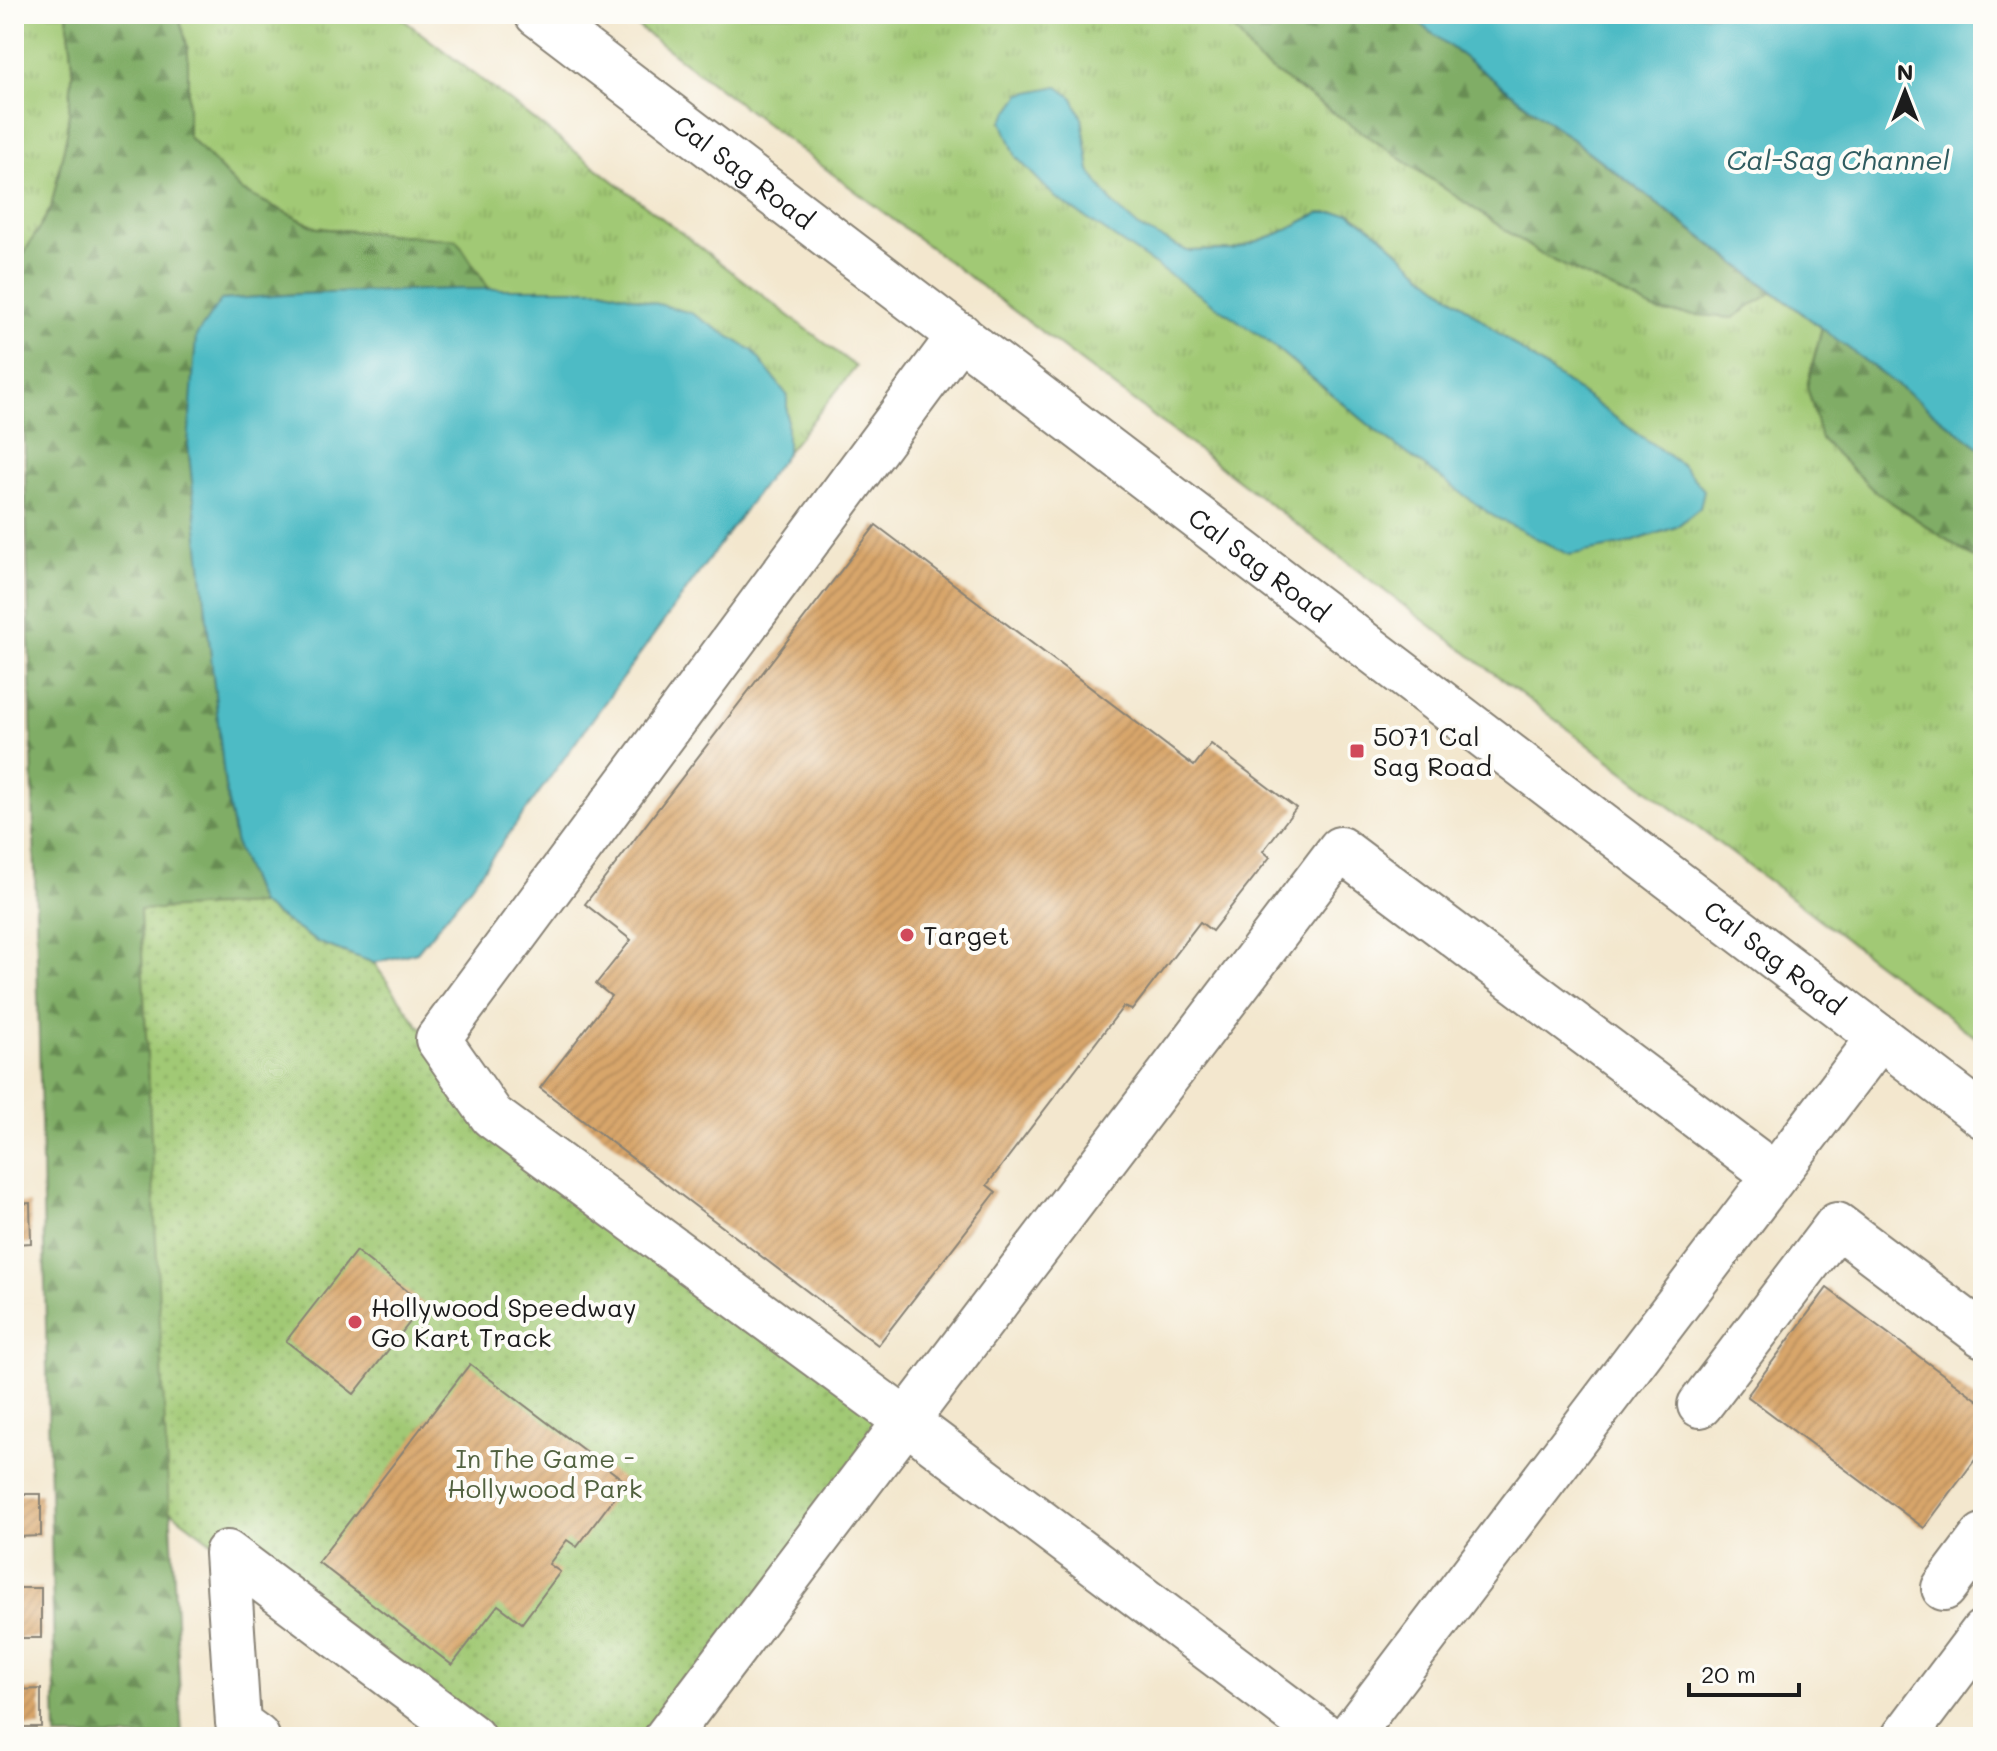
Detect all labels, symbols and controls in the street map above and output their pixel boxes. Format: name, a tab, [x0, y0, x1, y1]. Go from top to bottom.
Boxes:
north arrow	[1865, 52, 1945, 132]
text: N	[1897, 57, 1913, 86]
street label: Cal Sag Road	[666, 107, 821, 236]
water label: Cal-Sag Channel	[1726, 141, 1950, 177]
street label: Cal Sag Road	[1182, 500, 1337, 629]
place label: 5071 Cal Sag Road	[1373, 719, 1492, 783]
marker: 5071 Cal Sag Road	[1348, 742, 1366, 760]
street label: Cal Sag Road	[1697, 893, 1852, 1022]
place label: Target	[923, 918, 1009, 952]
marker: Target	[898, 926, 916, 944]
place label: Hollywood Speedway Go Kart Track	[371, 1290, 637, 1354]
marker: Hollywood Speedway Go Kart Track	[346, 1313, 364, 1331]
park label: In The Game - Hollywood Park	[447, 1441, 643, 1505]
scale bar	[1689, 1647, 1799, 1697]
text: 20 m	[1701, 1658, 1756, 1689]

